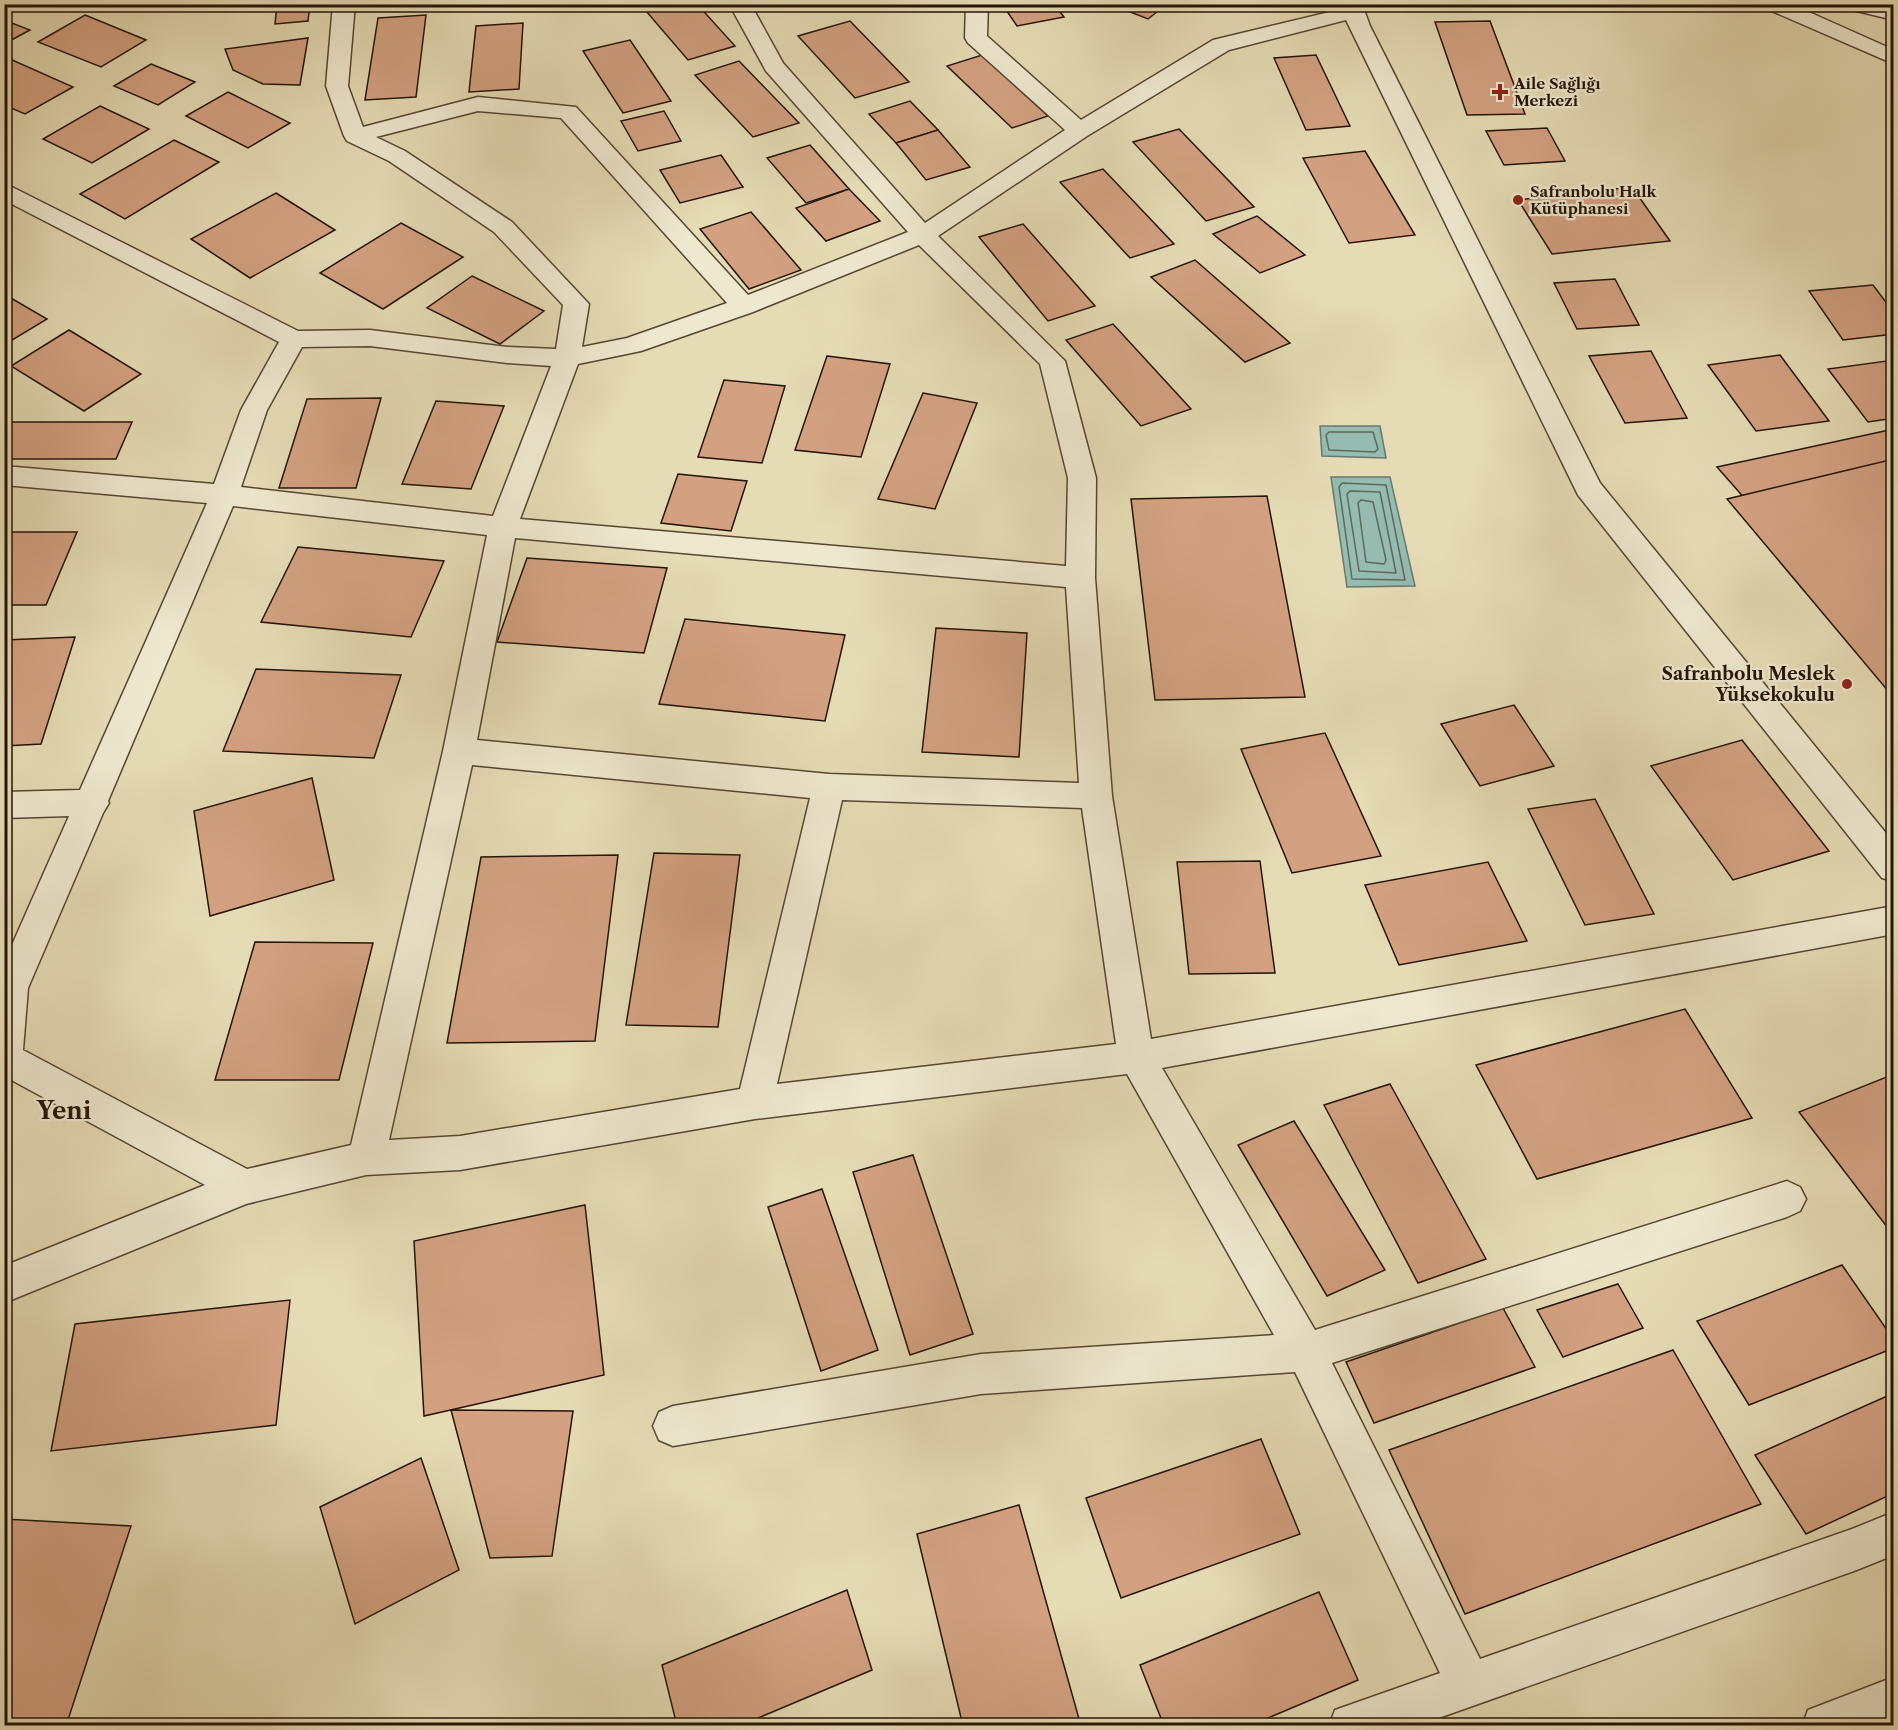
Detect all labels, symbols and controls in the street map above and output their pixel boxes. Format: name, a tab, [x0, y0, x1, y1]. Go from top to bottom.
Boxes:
place label: Aile Sağlığı Merkezi	[1513, 74, 1601, 110]
marker: Aile Sağlığı Merkezi	[1491, 83, 1509, 101]
place label: Safranbolu Halk Kütüphanesi	[1530, 182, 1657, 218]
marker: Safranbolu Halk Kütüphanesi	[1511, 193, 1525, 207]
place label: Safranbolu Meslek Yüksekokulu	[1662, 663, 1836, 706]
marker: Safranbolu Meslek Yüksekokulu	[1840, 677, 1854, 691]
district label: Yeni	[36, 1096, 92, 1125]

